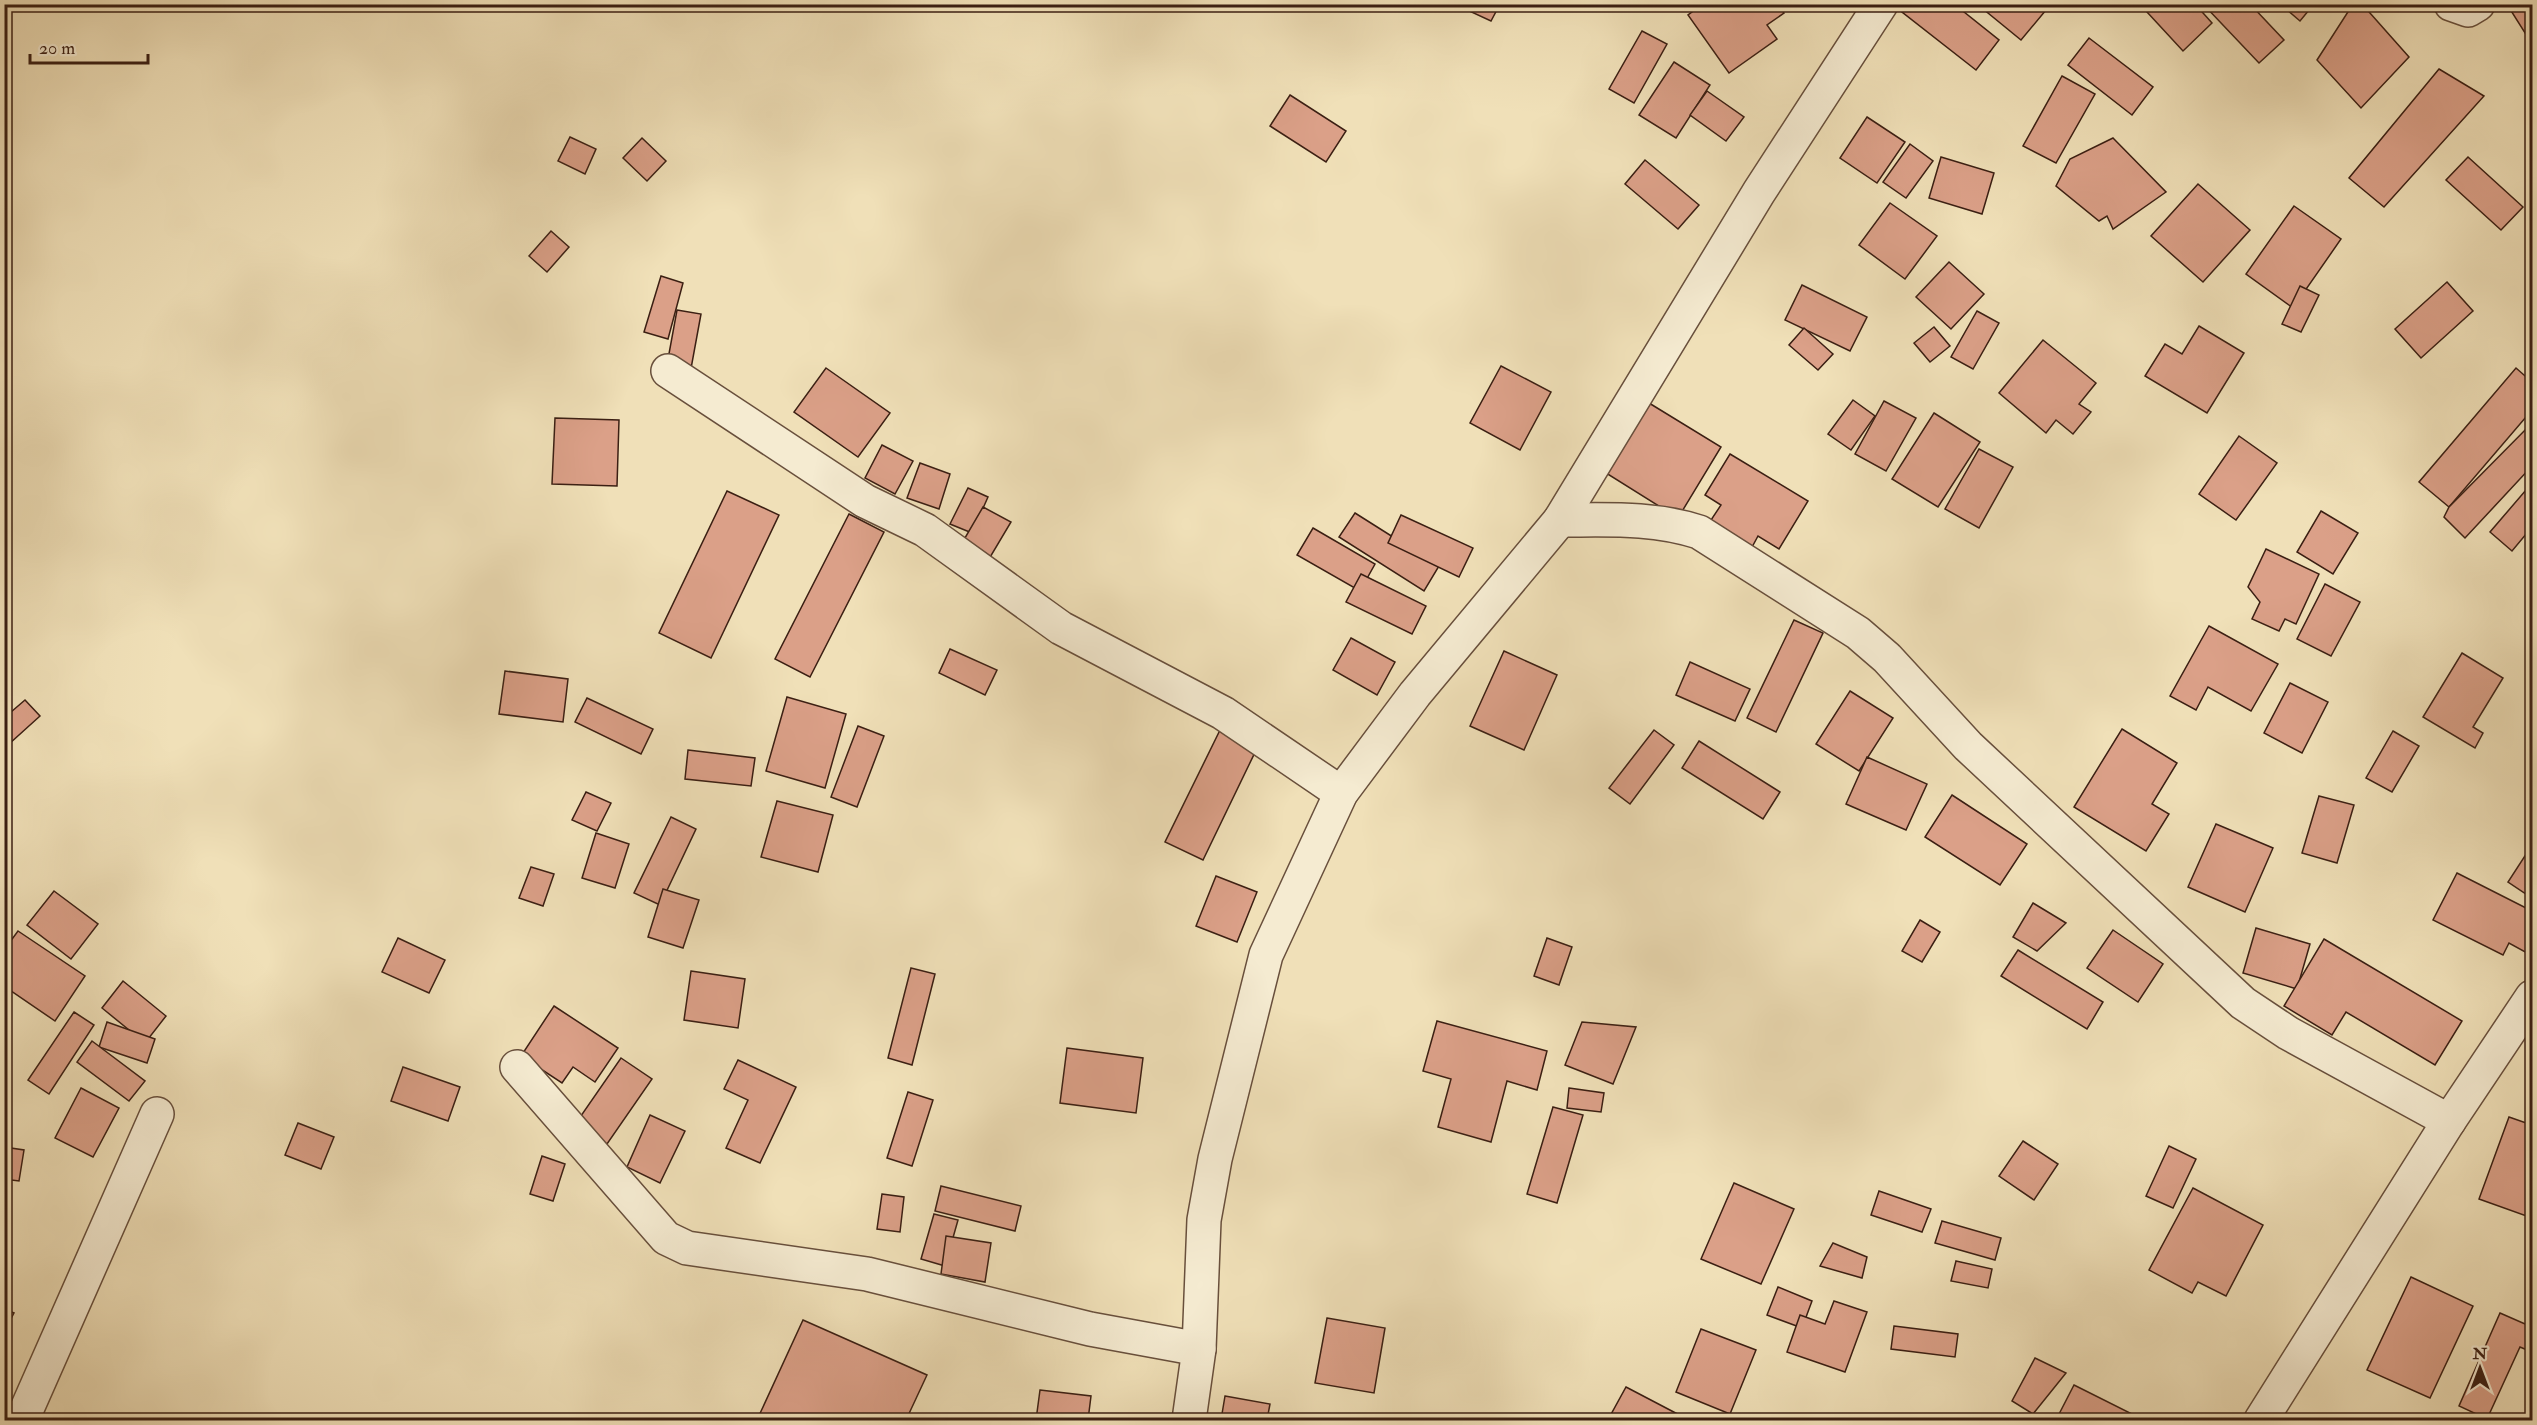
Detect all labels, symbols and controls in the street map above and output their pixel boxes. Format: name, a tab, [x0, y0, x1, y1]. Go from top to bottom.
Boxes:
scale bar	[30, 27, 148, 65]
text: 20 m	[39, 37, 75, 60]
north arrow	[2450, 1338, 2510, 1398]
text: N	[2472, 1344, 2488, 1364]

